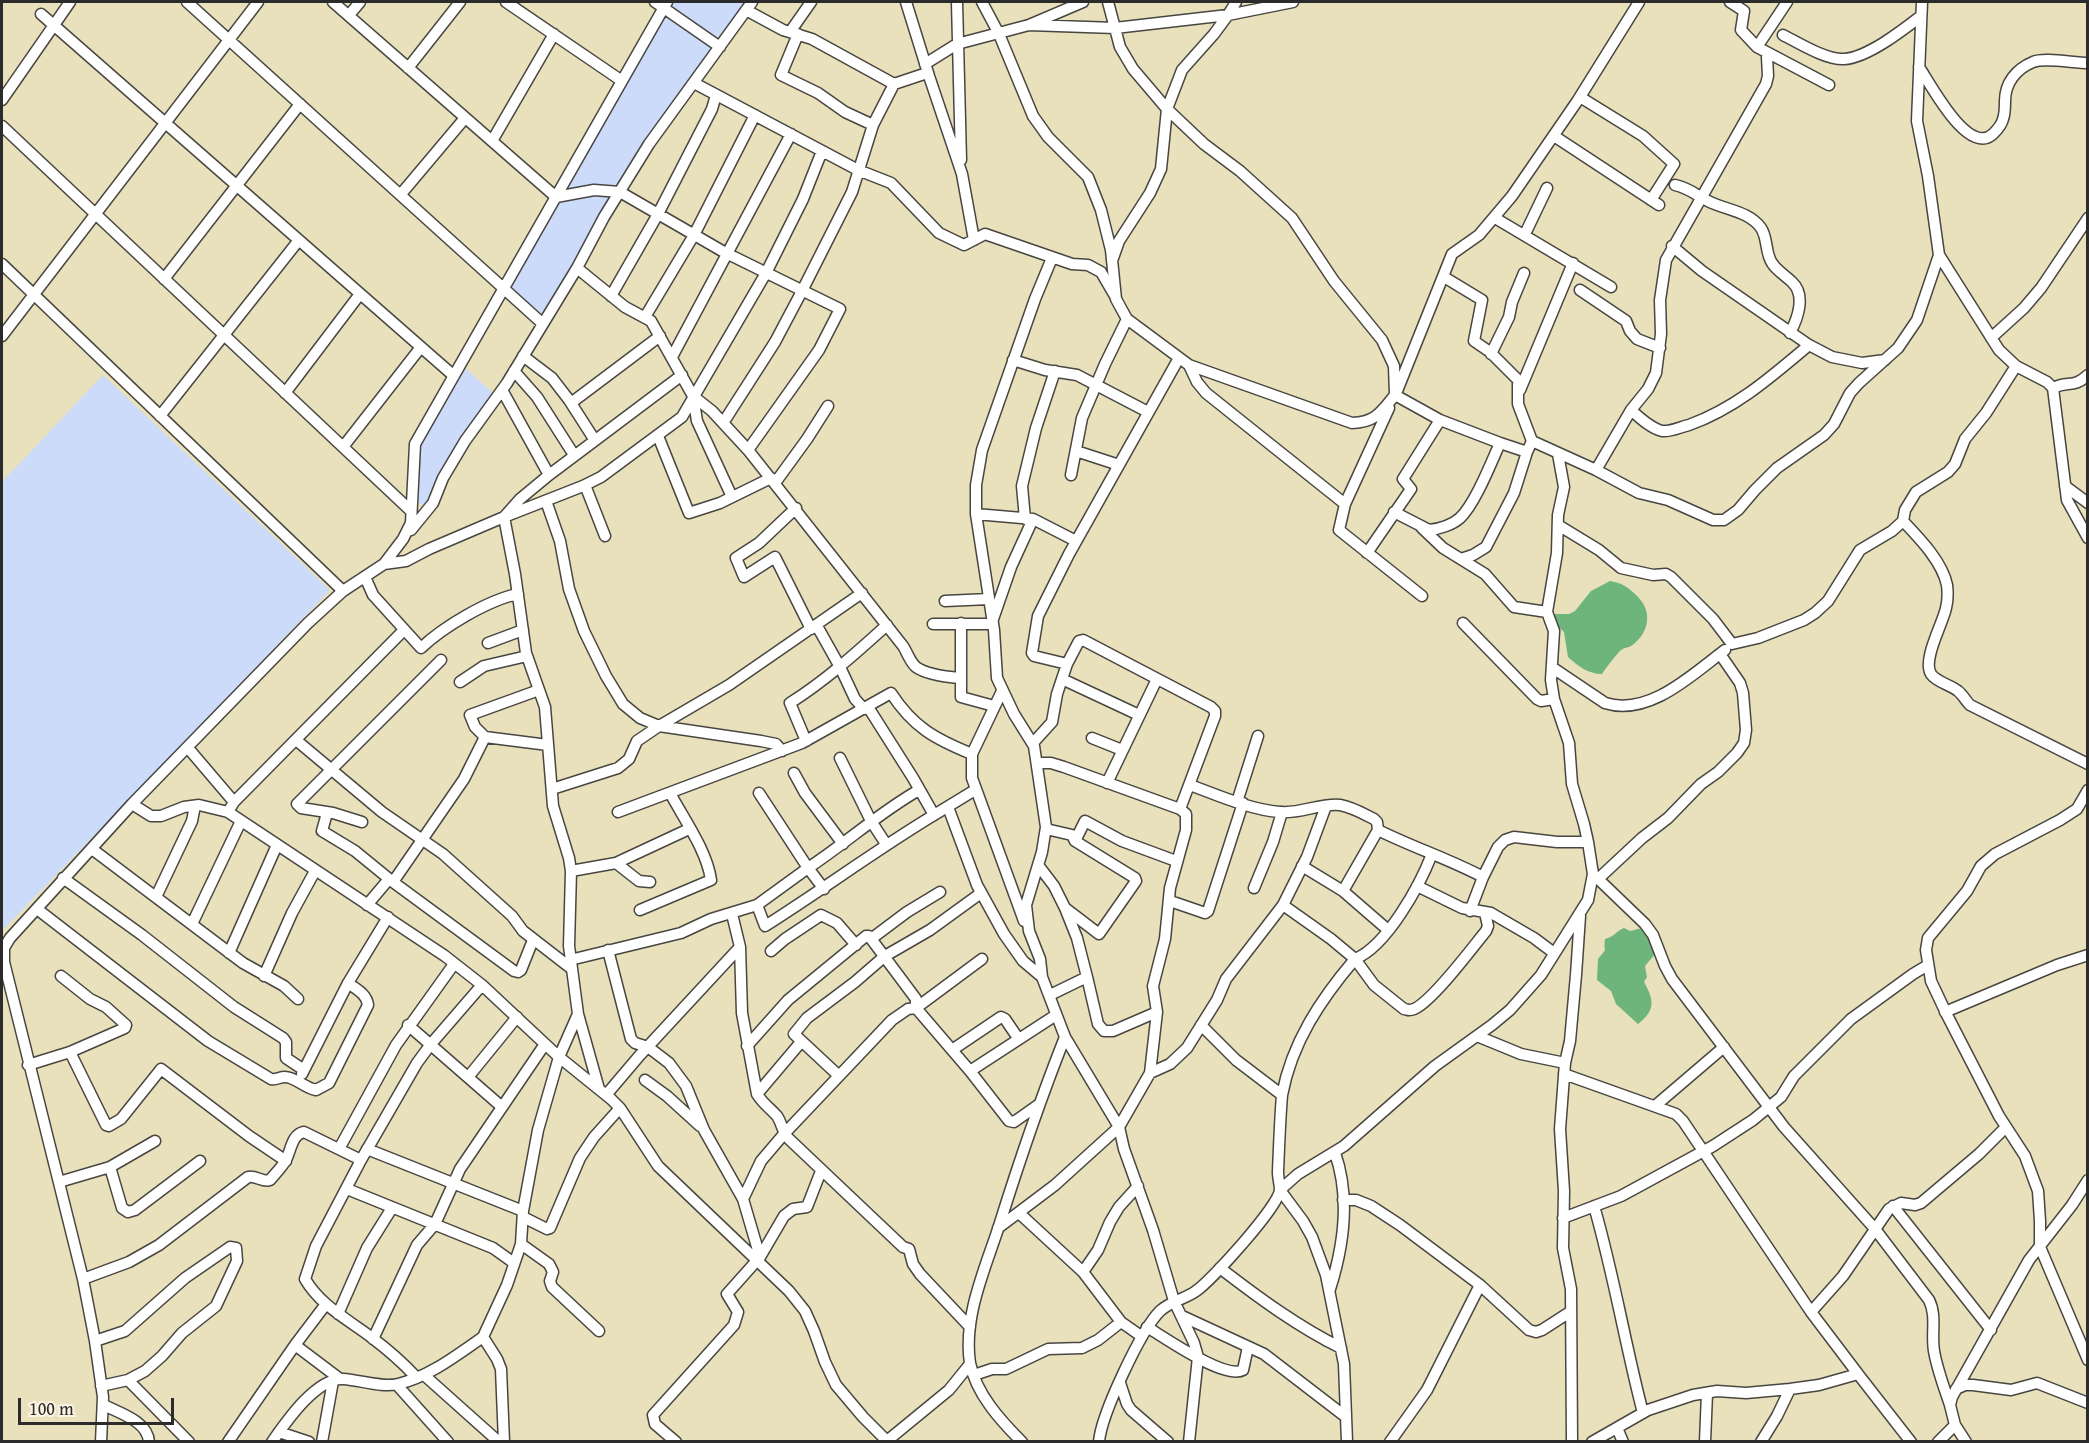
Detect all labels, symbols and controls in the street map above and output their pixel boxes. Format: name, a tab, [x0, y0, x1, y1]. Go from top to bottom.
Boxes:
scale bar	[21, 1386, 177, 1424]
text: 100 m	[29, 1395, 74, 1422]

